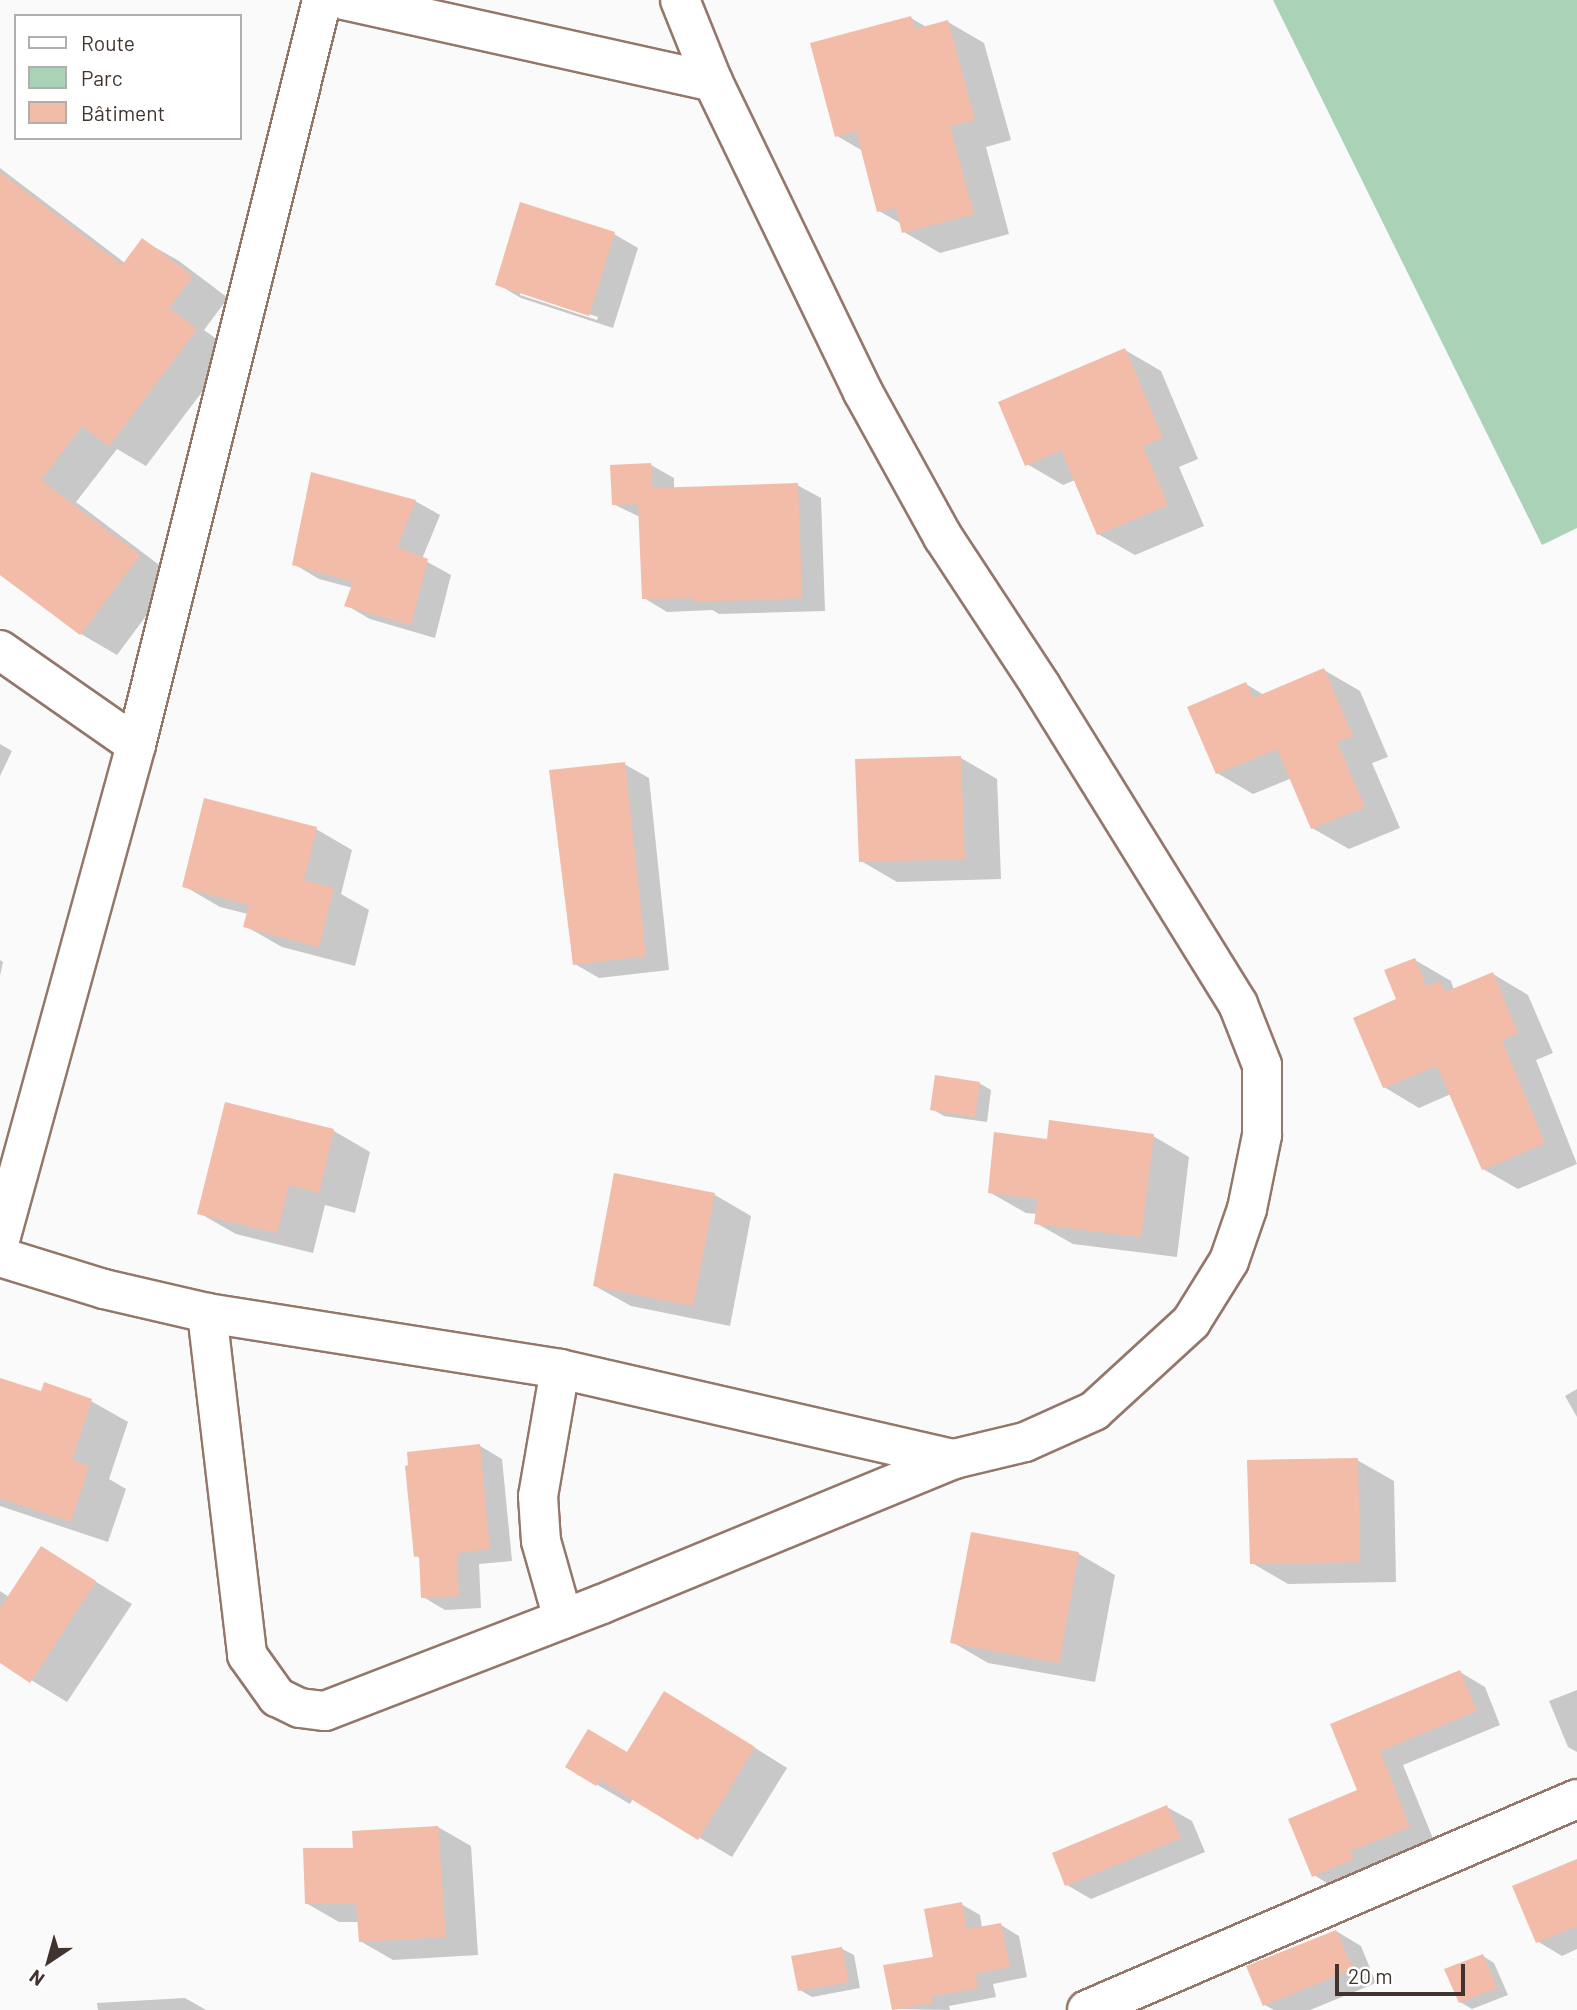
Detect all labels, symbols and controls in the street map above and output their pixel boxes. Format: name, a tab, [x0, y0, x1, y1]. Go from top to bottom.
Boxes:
legend	[14, 14, 242, 140]
text: Route	[81, 30, 135, 55]
text: Parc	[81, 65, 123, 90]
text: Bâtiment	[81, 100, 165, 125]
north arrow	[14, 1926, 84, 1996]
scale bar	[1339, 1951, 1468, 1995]
text: 20 m	[1348, 1963, 1393, 1988]
text: N	[24, 1965, 48, 1991]

